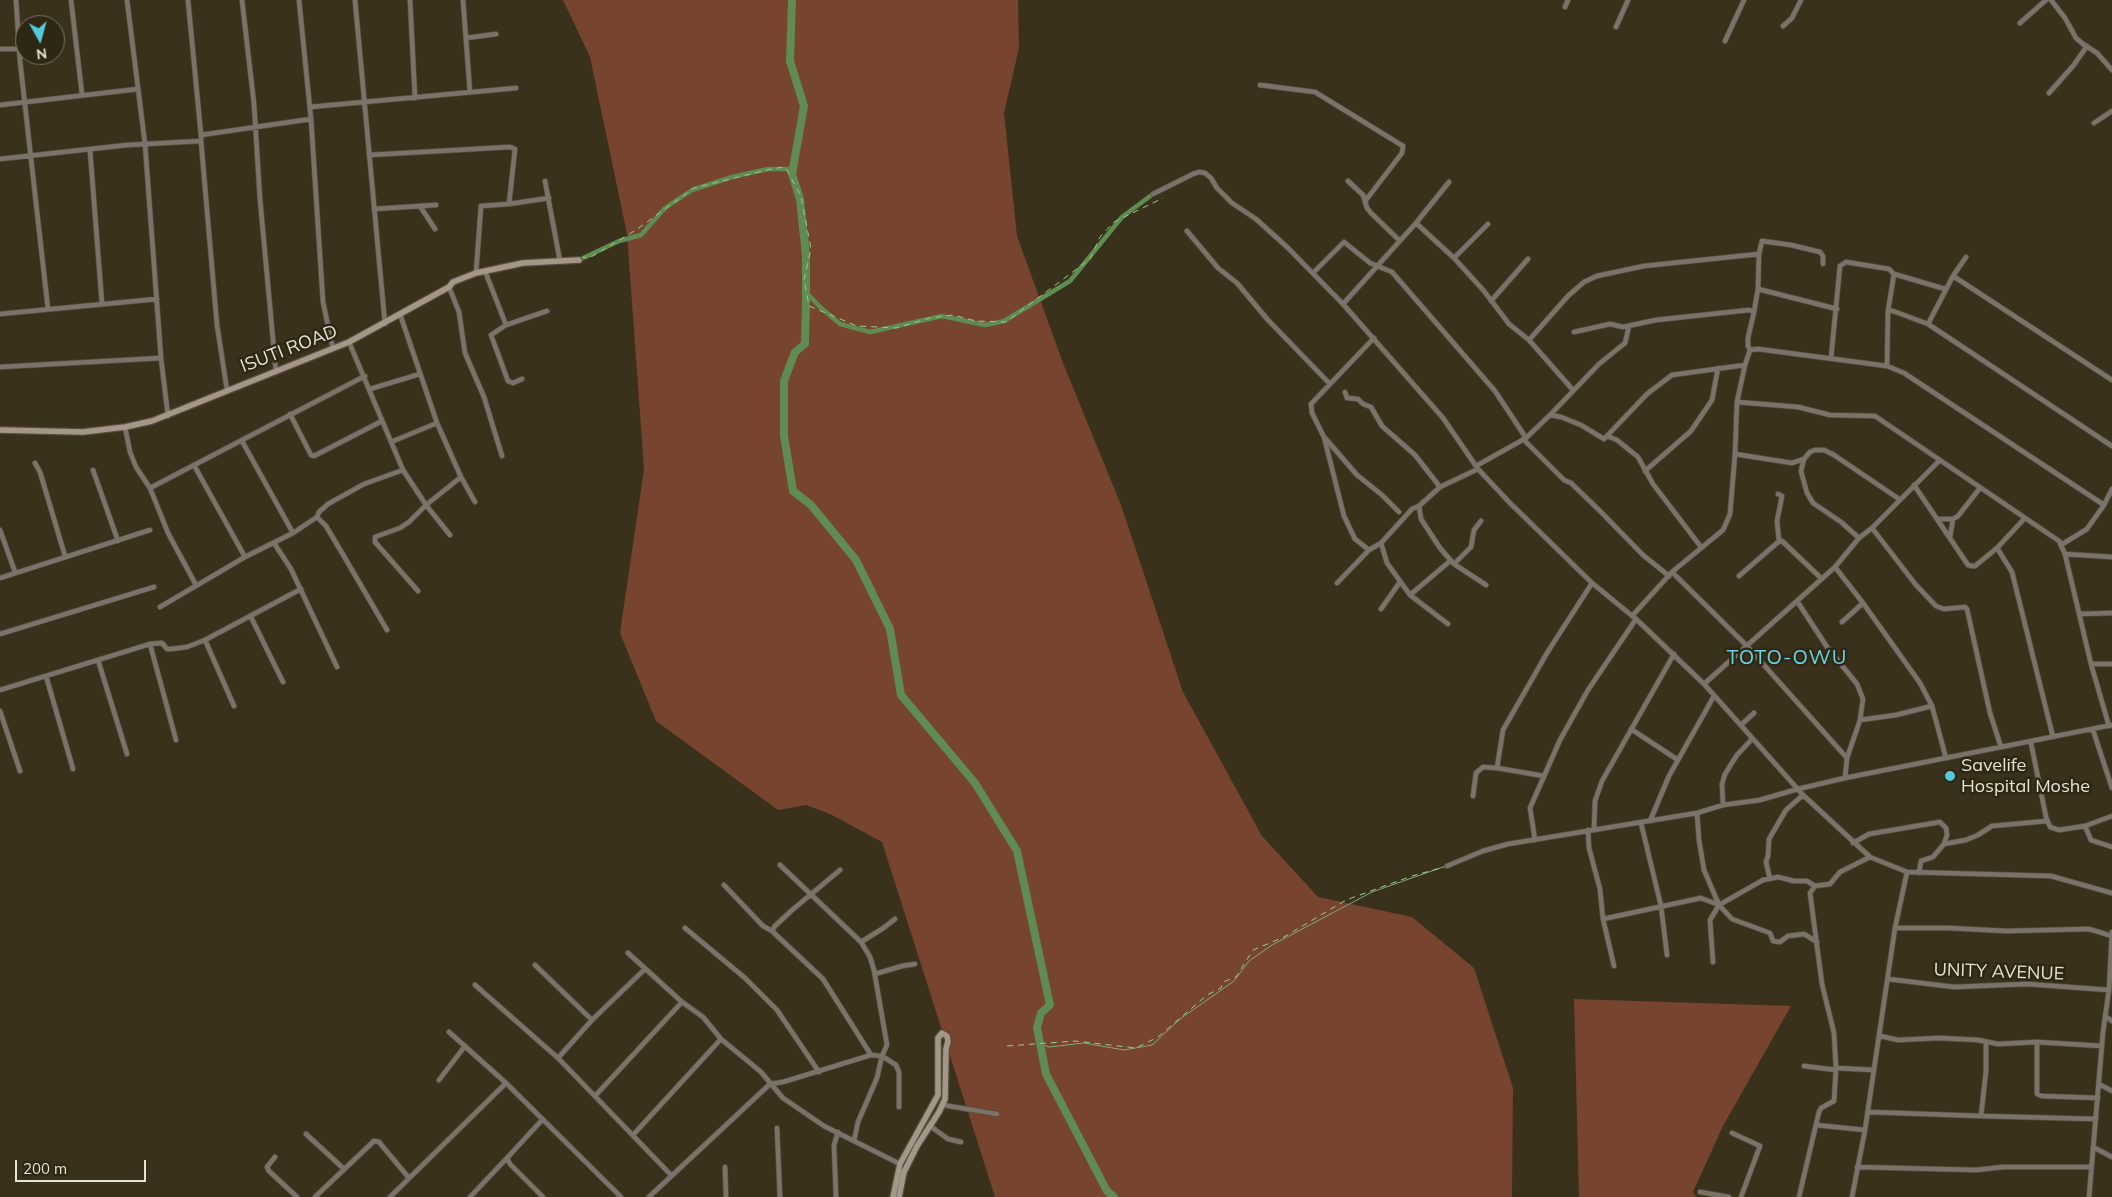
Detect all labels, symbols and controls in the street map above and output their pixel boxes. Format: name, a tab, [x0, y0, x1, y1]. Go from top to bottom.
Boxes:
north arrow	[15, 15, 65, 65]
text: N	[35, 44, 48, 63]
street label: ISUTI ROAD	[238, 321, 340, 377]
district label: TOTO-OWU	[1726, 646, 1848, 670]
place label: Savelife Hospital Moshe	[1961, 755, 2090, 798]
marker: Savelife Hospital Moshe	[1943, 769, 1957, 783]
street label: UNITY AVENUE	[1933, 959, 2065, 985]
scale bar	[18, 1150, 149, 1182]
text: 200 m	[23, 1159, 67, 1178]

